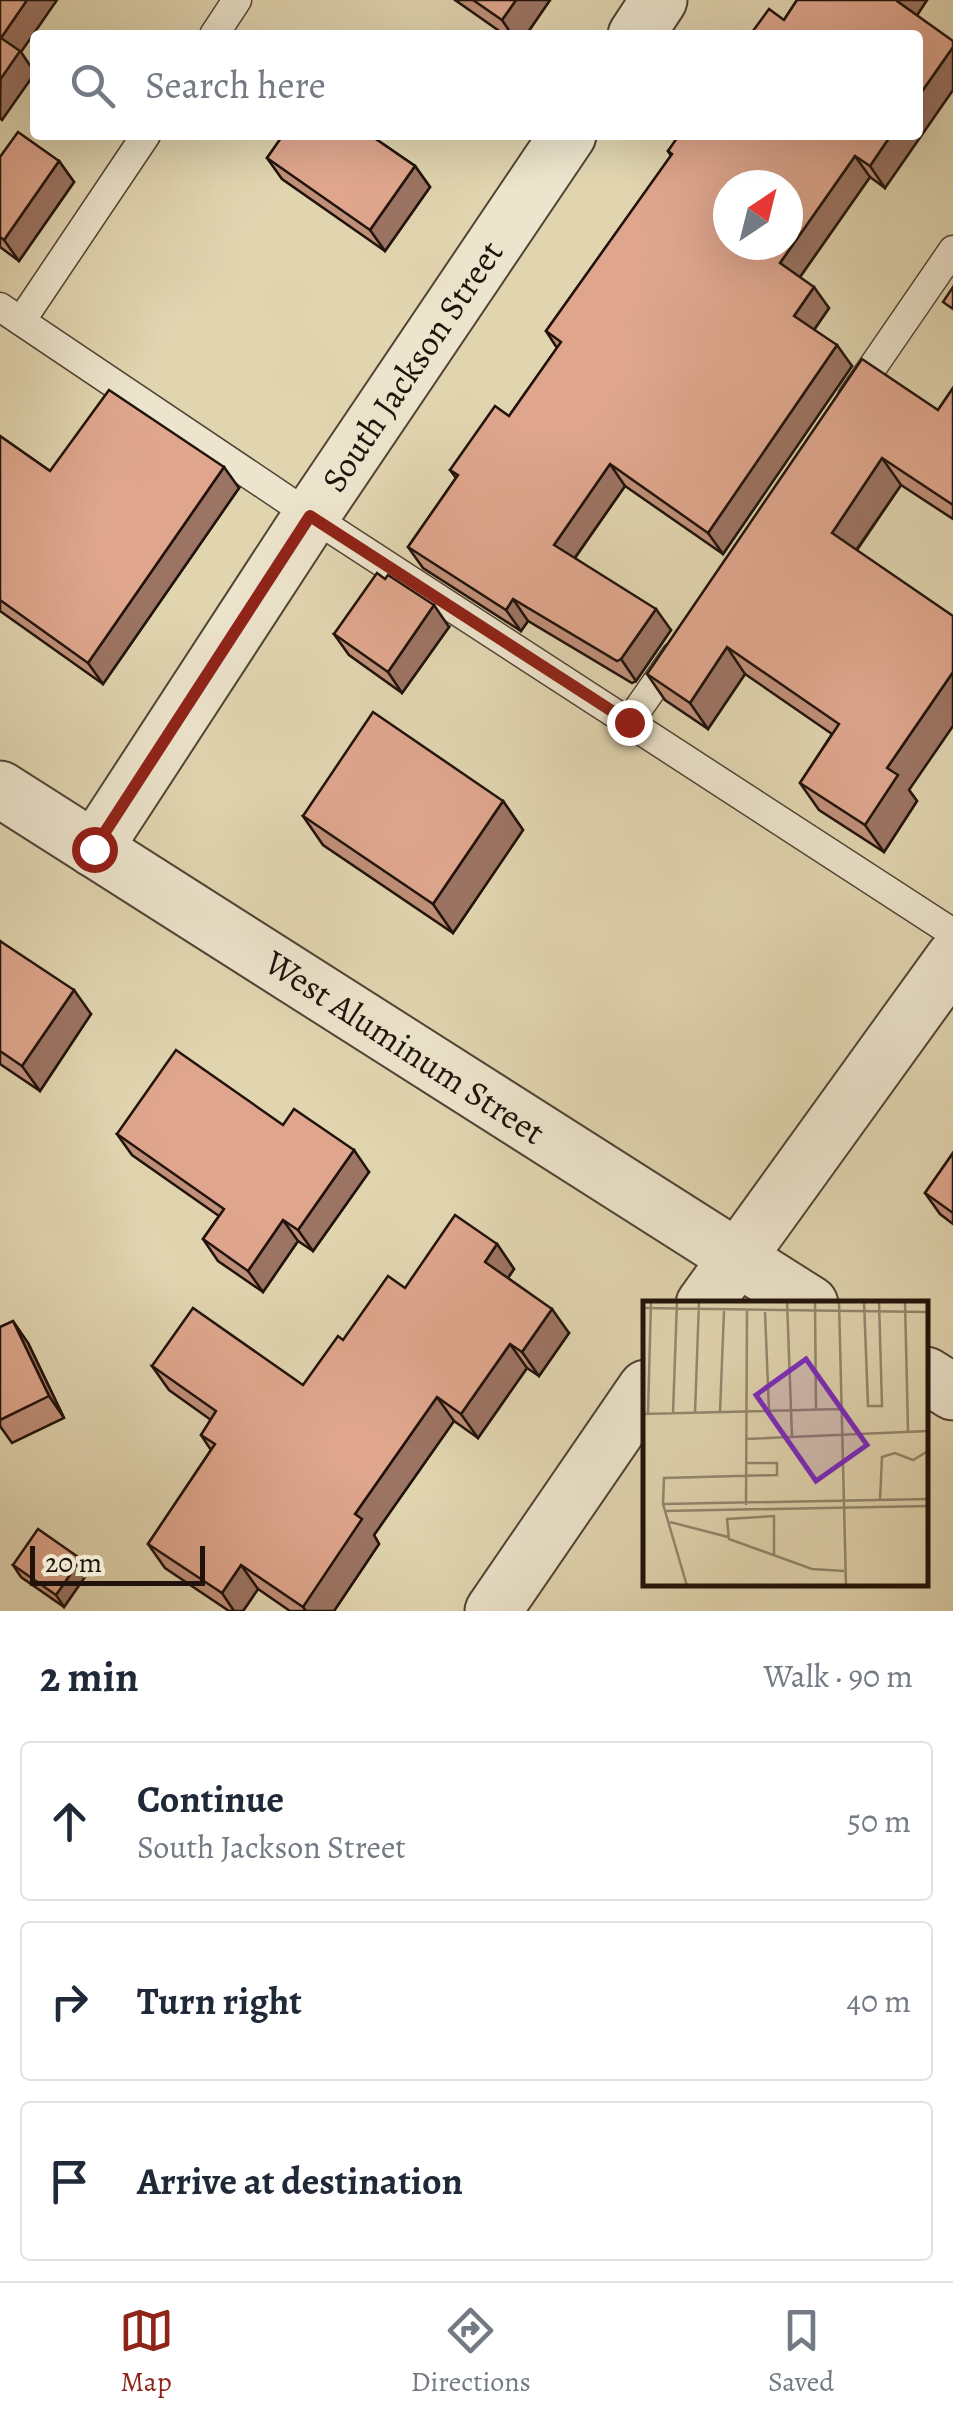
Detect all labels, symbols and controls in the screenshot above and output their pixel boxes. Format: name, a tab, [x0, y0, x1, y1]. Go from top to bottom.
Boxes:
search box	[30, 30, 923, 140]
icon: search	[65, 58, 120, 113]
text: Search here	[145, 59, 326, 111]
north arrow	[713, 170, 803, 260]
street label: South Jackson Street	[310, 231, 514, 501]
route end	[607, 700, 653, 746]
route start	[72, 827, 118, 873]
street label: West Aluminum Street	[255, 938, 554, 1156]
inset map	[643, 1301, 928, 1586]
scale bar	[30, 1541, 205, 1586]
text: 20 m	[45, 1544, 102, 1582]
text: 2 min	[40, 1648, 139, 1705]
text: Walk · 90 m	[764, 1654, 913, 1698]
text: Continue	[137, 1773, 284, 1825]
icon: ahead	[42, 1794, 97, 1849]
text: 50 m	[847, 1799, 911, 1843]
text: South Jackson Street	[137, 1825, 406, 1869]
icon: right	[42, 1974, 97, 2029]
text: Turn right	[137, 1975, 302, 2027]
text: 40 m	[846, 1979, 911, 2023]
icon: arrive	[42, 2154, 97, 2209]
text: Arrive at destination	[137, 2155, 463, 2207]
tab: Map	[119, 2303, 174, 2401]
tab: Directions	[411, 2303, 531, 2401]
tab: Saved	[768, 2303, 834, 2401]

